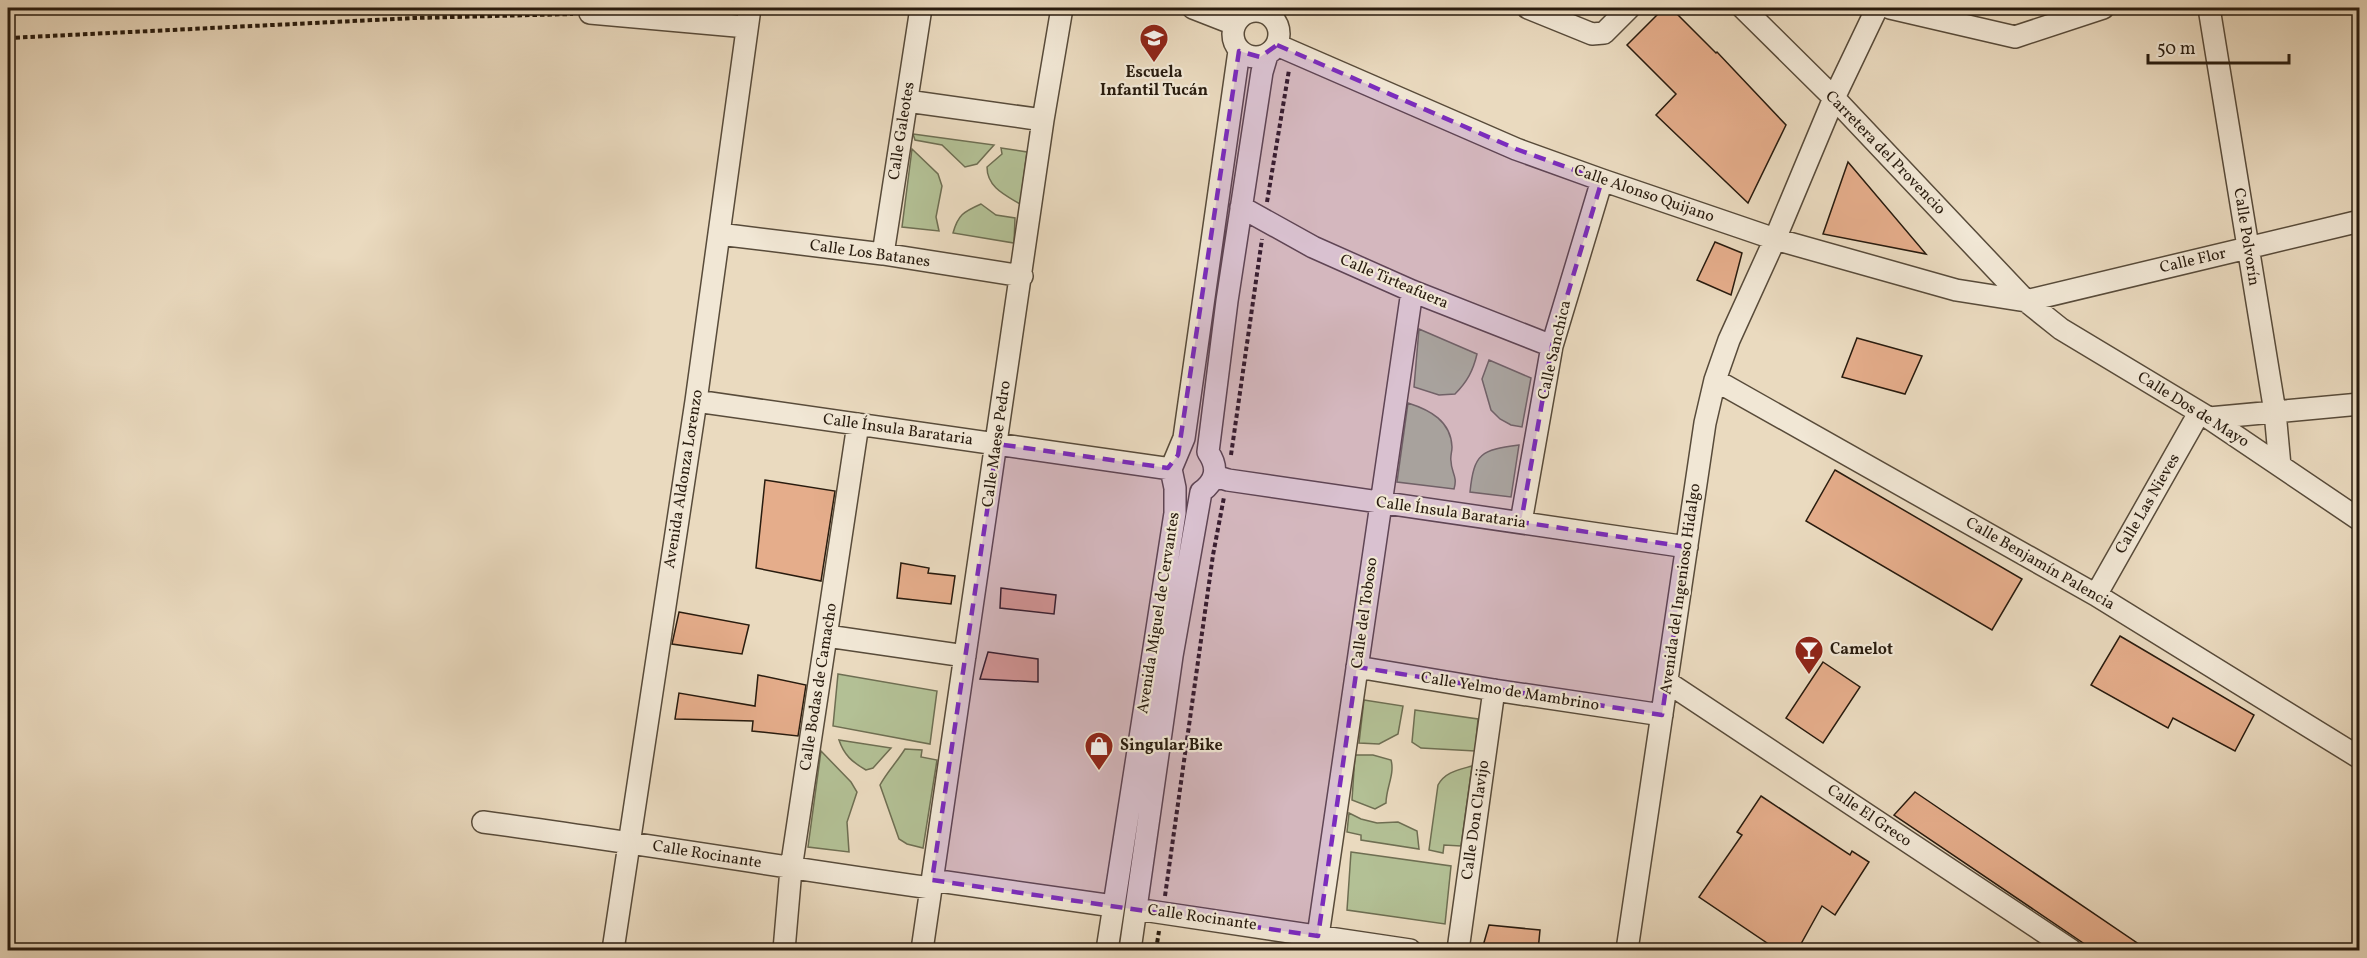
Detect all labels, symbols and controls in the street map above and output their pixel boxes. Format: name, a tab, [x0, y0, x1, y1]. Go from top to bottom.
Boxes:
school or university icon: Escuela Infantil Tucán	[1138, 22, 1170, 64]
scale bar	[2148, 27, 2289, 65]
text: 50 m	[2157, 37, 2196, 62]
place label: Escuela Infantil Tucán	[1100, 62, 1208, 102]
street label: Calle Galeotes	[883, 80, 921, 182]
street label: Carretera del Provencio	[1820, 86, 1950, 220]
street label: Calle Alonso Quijano	[1571, 160, 1717, 228]
street label: Calle Polvorín	[2227, 187, 2265, 287]
street label: Calle Los Batanes	[808, 235, 932, 273]
street label: Calle Flor	[2158, 243, 2229, 279]
street label: Calle Tirteafuera	[1336, 249, 1452, 315]
street label: Calle Sanchica	[1533, 298, 1577, 402]
street label: Calle Dos de Mayo	[2133, 367, 2253, 453]
street label: Calle Maese Pedro	[977, 379, 1017, 509]
street label: Avenida Aldonza Lorenzo	[659, 388, 709, 570]
street label: Calle Ínsula Barataria	[822, 409, 974, 451]
street label: Calle Las Nieves	[2110, 450, 2186, 558]
street label: Avenida del Ingenioso Hidalgo	[1655, 482, 1707, 696]
street label: Calle Ínsula Barataria	[1375, 492, 1527, 534]
street label: Avenida Miguel de Cervantes	[1132, 511, 1186, 715]
street label: Calle Benjamín Palencia	[1961, 512, 2119, 616]
street label: Calle del Toboso	[1346, 556, 1384, 670]
street label: Calle Bodas de Camacho	[795, 602, 843, 772]
bar icon: Camelot	[1793, 634, 1825, 676]
place label: Camelot	[1830, 639, 1893, 661]
street label: Calle Yelmo de Mambrino	[1419, 667, 1601, 717]
shop icon: Singular Bike	[1083, 730, 1115, 772]
place label: Singular Bike	[1120, 735, 1223, 757]
street label: Calle Don Clavijo	[1457, 759, 1495, 881]
street label: Calle El Greco	[1822, 779, 1916, 853]
street label: Calle Rocinante	[651, 836, 763, 874]
street label: Calle Rocinante	[1146, 899, 1258, 937]

